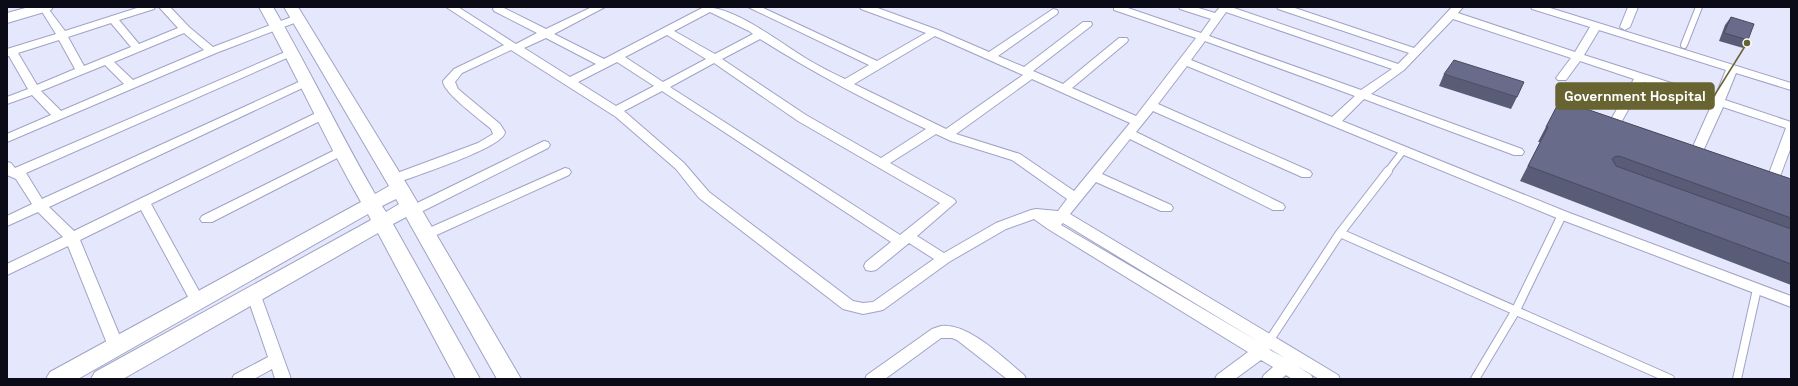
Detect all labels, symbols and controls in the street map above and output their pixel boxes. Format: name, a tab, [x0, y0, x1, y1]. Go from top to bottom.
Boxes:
callout: Government Hospital	[1556, 83, 1714, 109]
text: Government Hospital	[1564, 87, 1706, 105]

